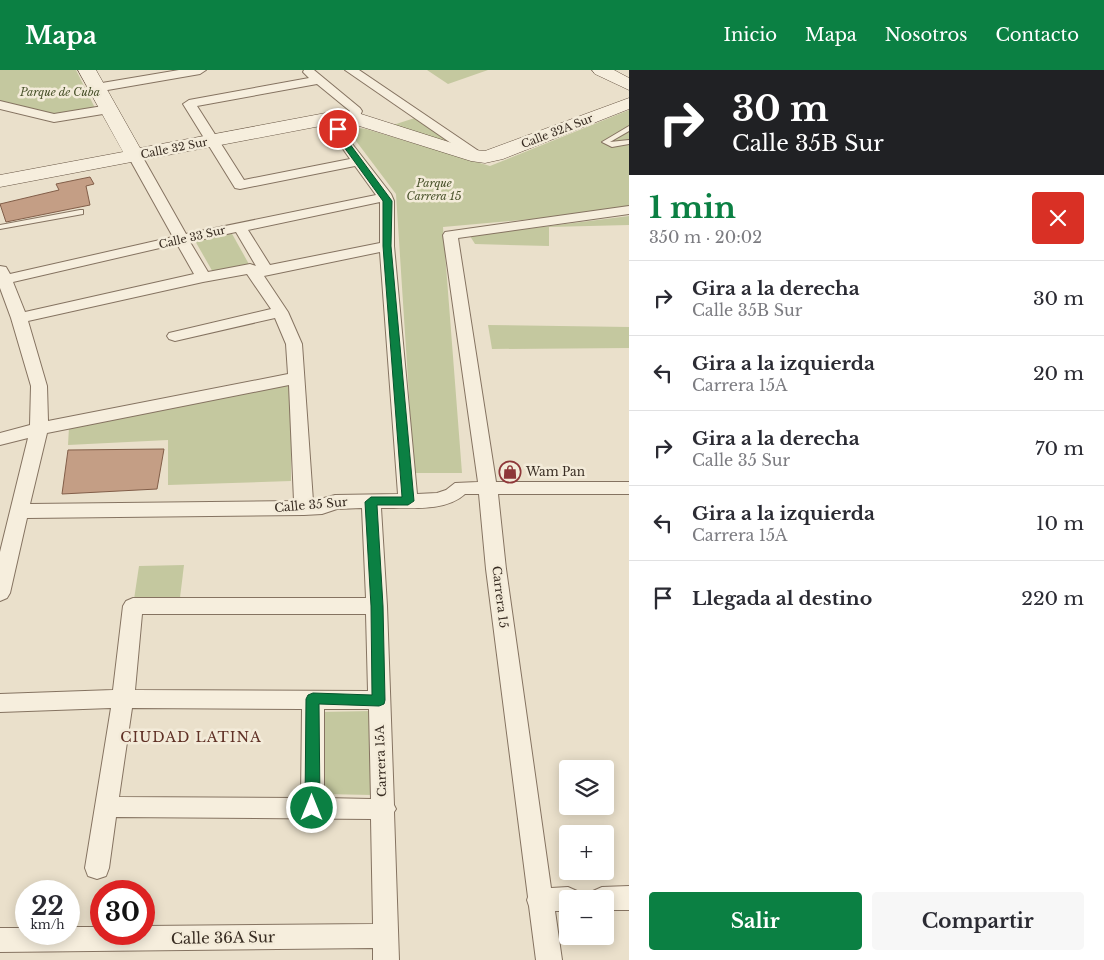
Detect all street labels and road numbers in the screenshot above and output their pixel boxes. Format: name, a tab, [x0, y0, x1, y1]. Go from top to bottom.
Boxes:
street label: Calle 32A Sur	[519, 111, 596, 151]
street label: Calle 32 Sur	[139, 135, 209, 161]
street label: Calle 33 Sur	[157, 222, 227, 251]
street label: Calle 35 Sur	[274, 494, 349, 515]
street label: Carrera 15	[489, 565, 512, 629]
street label: Carrera 15A	[372, 724, 389, 797]
street label: Calle 36A Sur	[171, 927, 276, 948]

